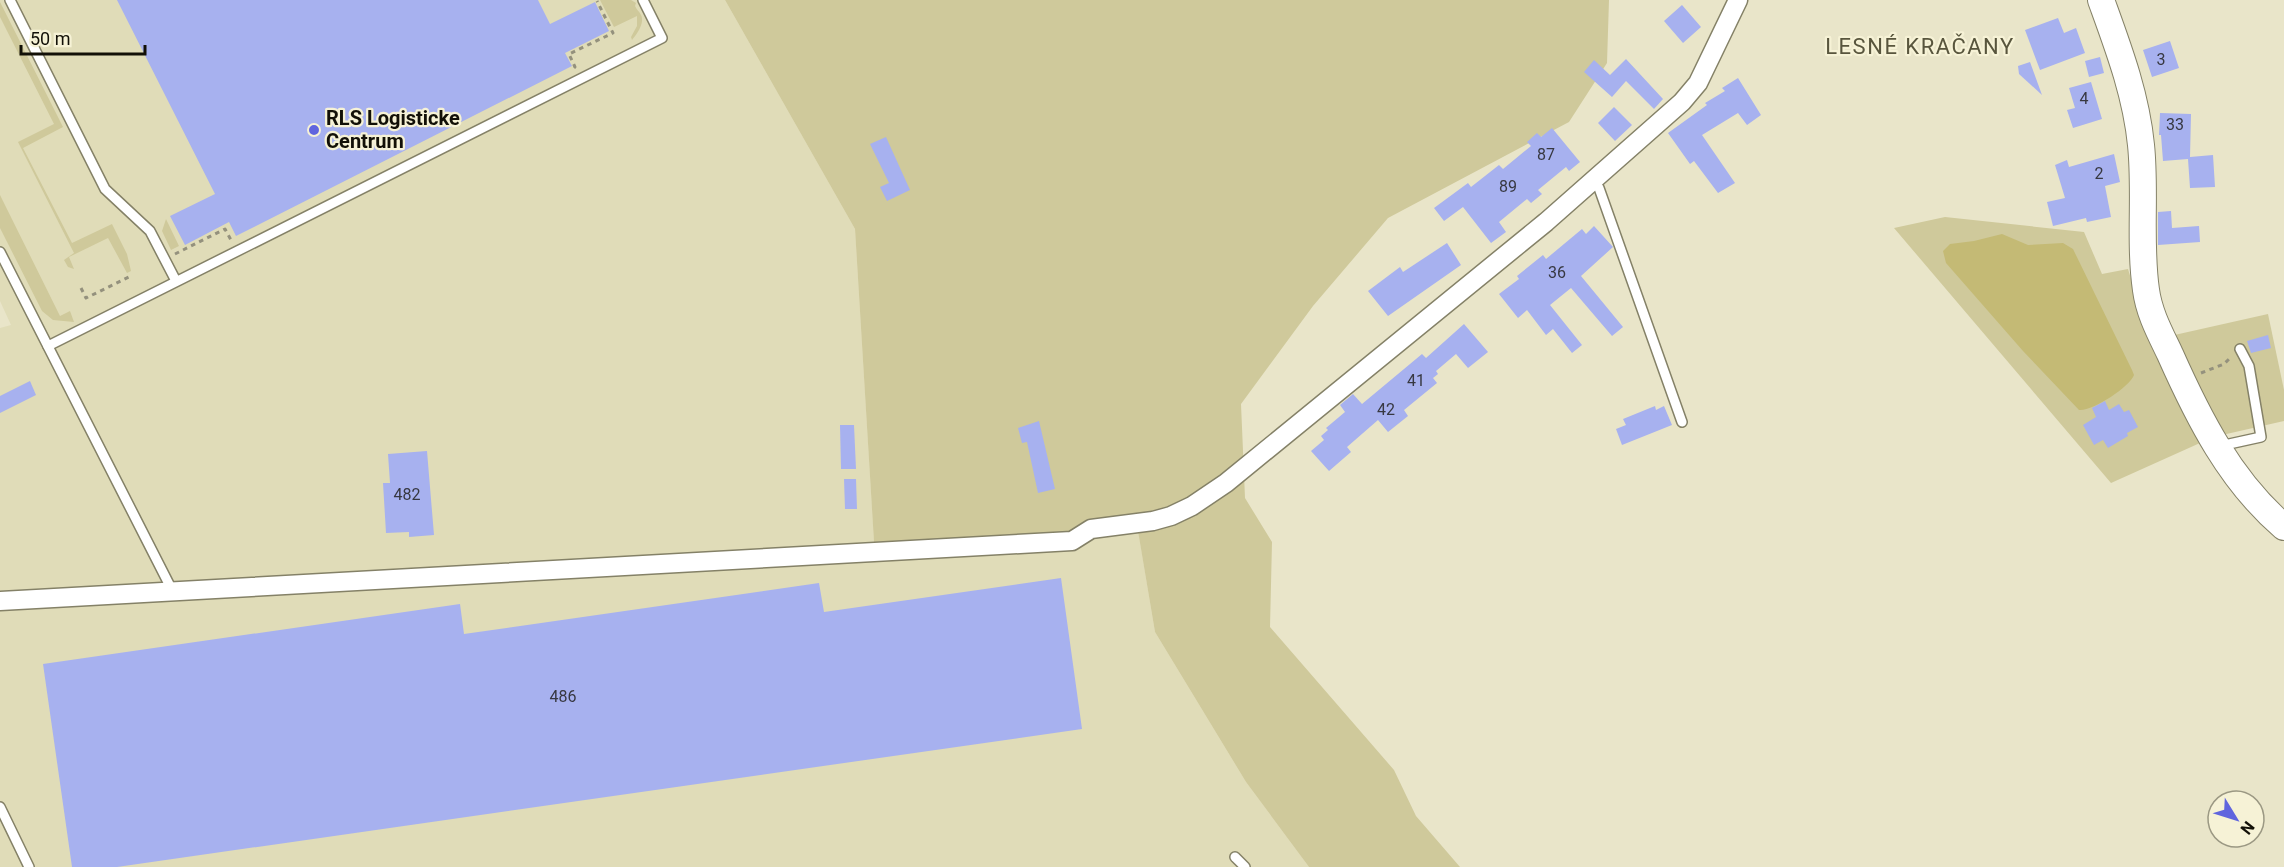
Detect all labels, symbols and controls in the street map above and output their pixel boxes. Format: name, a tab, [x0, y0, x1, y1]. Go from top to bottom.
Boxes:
scale bar	[21, 18, 146, 56]
text: 50 m	[30, 28, 70, 49]
district label: LESNÉ KRAČANY	[1825, 33, 2015, 59]
house number: 3	[2157, 50, 2166, 69]
house number: 4	[2080, 89, 2089, 108]
place label: RLS Logisticke Centrum	[326, 106, 460, 153]
house number: 33	[2166, 115, 2184, 134]
marker: RLS Logisticke Centrum	[307, 123, 321, 137]
house number: 87	[1537, 145, 1555, 164]
house number: 2	[2095, 164, 2104, 183]
house number: 89	[1499, 177, 1517, 196]
house number: 36	[1548, 263, 1566, 282]
house number: 41	[1407, 371, 1425, 390]
house number: 42	[1377, 400, 1395, 419]
house number: 482	[394, 485, 420, 504]
house number: 486	[550, 687, 576, 706]
north arrow	[2206, 789, 2266, 849]
text: N	[2236, 818, 2258, 838]

